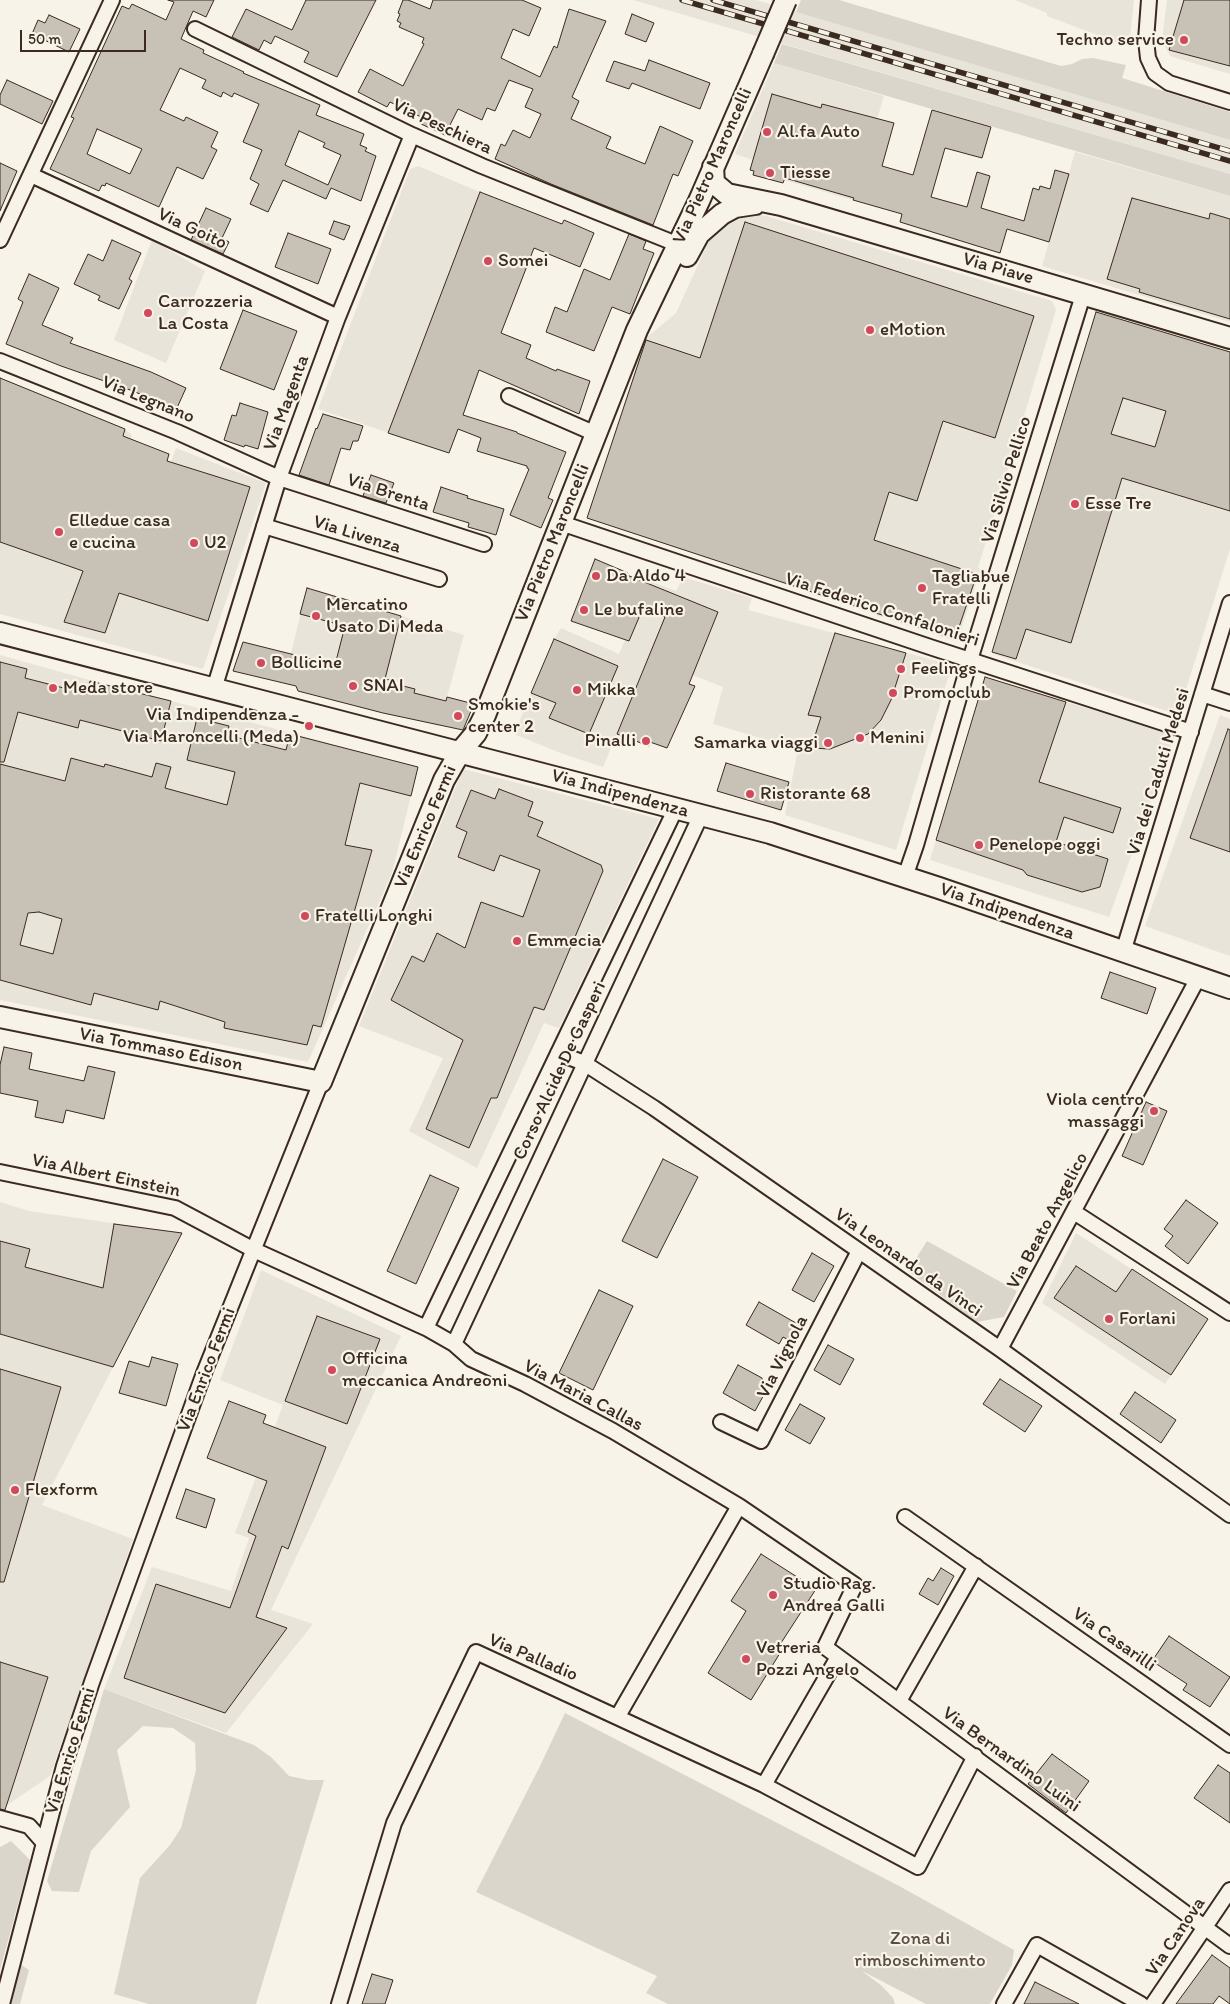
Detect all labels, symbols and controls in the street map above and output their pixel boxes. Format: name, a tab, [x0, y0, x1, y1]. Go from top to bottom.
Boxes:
scale bar	[22, 20, 149, 52]
place label: Techno service	[1056, 29, 1174, 51]
text: 50 m	[28, 30, 61, 48]
marker: Techno service	[1178, 34, 1190, 46]
street label: Via Pietro Maroncelli	[668, 84, 758, 248]
street label: Via Peschiera	[388, 94, 496, 160]
place label: Al.fa Auto	[777, 121, 860, 143]
marker: Al.fa Auto	[761, 126, 773, 138]
place label: Tiesse	[780, 162, 831, 184]
marker: Tiesse	[764, 167, 776, 179]
street label: Via Goito	[154, 203, 230, 255]
street label: Via Piave	[960, 248, 1036, 290]
place label: Somei	[498, 250, 548, 272]
marker: Somei	[482, 255, 494, 267]
place label: Carrozzeria La Costa	[158, 291, 253, 335]
marker: Carrozzeria La Costa	[142, 307, 154, 319]
place label: eMotion	[880, 319, 945, 341]
marker: eMotion	[864, 324, 876, 336]
street label: Via Magenta	[259, 352, 315, 454]
street label: Via Legnano	[98, 371, 198, 429]
street label: Via Silvio Pellico	[977, 414, 1037, 546]
street label: Via Pietro Maroncelli	[511, 461, 595, 625]
street label: Via Brenta	[344, 469, 432, 517]
place label: Esse Tre	[1085, 493, 1152, 515]
marker: Esse Tre	[1069, 498, 1081, 510]
place label: Elledue casa e cucina	[69, 510, 170, 554]
street label: Via Livenza	[310, 511, 404, 559]
marker: Elledue casa e cucina	[53, 526, 65, 538]
place label: U2	[204, 532, 227, 554]
marker: U2	[188, 537, 200, 549]
place label: Da Aldo 4	[606, 565, 686, 587]
place label: Tagliabue Fratelli	[932, 566, 1010, 610]
street label: Via Federico Confalonieri	[782, 568, 982, 652]
marker: Da Aldo 4	[590, 570, 602, 582]
marker: Tagliabue Fratelli	[916, 582, 928, 594]
place label: Mercatino Usato Di Meda	[326, 594, 443, 638]
place label: Le bufaline	[594, 599, 684, 621]
marker: Le bufaline	[578, 604, 590, 616]
marker: Mercatino Usato Di Meda	[310, 610, 322, 622]
place label: Bollicine	[271, 652, 342, 674]
marker: Bollicine	[255, 657, 267, 669]
place label: Feelings	[911, 658, 977, 680]
marker: Feelings	[895, 663, 907, 675]
place label: SNAI	[363, 675, 404, 697]
place label: Meda store	[63, 677, 153, 699]
place label: Mikka	[587, 679, 636, 701]
marker: SNAI	[347, 680, 359, 692]
marker: Meda store	[47, 682, 59, 694]
place label: Promoclub	[903, 682, 991, 704]
marker: Mikka	[571, 684, 583, 696]
street label: Via dei Caduti Medesi	[1123, 685, 1195, 859]
marker: Promoclub	[887, 687, 899, 699]
place label: Smokie's center 2	[468, 694, 540, 738]
place label: Via Indipendenza - Via Maroncelli (Meda)	[123, 704, 299, 748]
marker: Smokie's center 2	[452, 710, 464, 722]
marker: Via Indipendenza - Via Maroncelli (Meda)	[303, 720, 315, 732]
place label: Menini	[870, 727, 925, 749]
place label: Pinalli	[585, 730, 636, 752]
place label: Samarka viaggi	[694, 732, 818, 754]
marker: Menini	[854, 732, 866, 744]
marker: Pinalli	[640, 735, 652, 747]
marker: Samarka viaggi	[822, 737, 834, 749]
street label: Via Enrico Fermi	[390, 762, 462, 892]
street label: Via Indipendenza	[549, 765, 691, 823]
place label: Ristorante 68	[760, 783, 871, 805]
marker: Ristorante 68	[744, 788, 756, 800]
place label: Penelope oggi	[989, 834, 1101, 856]
marker: Penelope oggi	[973, 839, 985, 851]
street label: Via Indipendenza	[937, 878, 1077, 946]
place label: Fratelli Longhi	[315, 905, 433, 927]
marker: Fratelli Longhi	[299, 910, 311, 922]
place label: Emmecia	[527, 930, 601, 952]
marker: Emmecia	[511, 935, 523, 947]
street label: Corso Alcide De Gasperi	[509, 978, 611, 1164]
street label: Via Tommaso Edison	[77, 1023, 245, 1077]
place label: Viola centro massaggi	[1046, 1089, 1144, 1133]
marker: Viola centro massaggi	[1148, 1105, 1160, 1117]
street label: Via Albert Einstein	[30, 1149, 182, 1203]
street label: Via Beato Angelico	[1002, 1149, 1094, 1293]
street label: Via Leonardo da Vinci	[830, 1203, 986, 1323]
street label: Via Enrico Fermi	[173, 1304, 241, 1436]
place label: Forlani	[1119, 1308, 1176, 1330]
street label: Via Vignola	[752, 1312, 814, 1402]
marker: Forlani	[1103, 1313, 1115, 1325]
place label: Officina meccanica Andreoni	[342, 1348, 507, 1392]
street label: Via Maria Callas	[519, 1355, 647, 1437]
marker: Officina meccanica Andreoni	[326, 1364, 338, 1376]
place label: Flexform	[25, 1479, 98, 1501]
marker: Flexform	[9, 1484, 21, 1496]
place label: Studio Rag. Andrea Galli	[783, 1573, 885, 1617]
marker: Studio Rag. Andrea Galli	[767, 1589, 779, 1601]
street label: Via Casarilli	[1068, 1603, 1160, 1677]
street label: Via Palladio	[485, 1629, 581, 1687]
place label: Vetreria Pozzi Angelo	[756, 1637, 859, 1681]
marker: Vetreria Pozzi Angelo	[740, 1653, 752, 1665]
street label: Via Enrico Fermi	[41, 1685, 101, 1817]
street label: Via Bernardino Luini	[937, 1702, 1085, 1818]
street label: Via Canova	[1141, 1893, 1211, 1981]
park label: Zona di rimboschimento	[854, 1928, 986, 1972]

